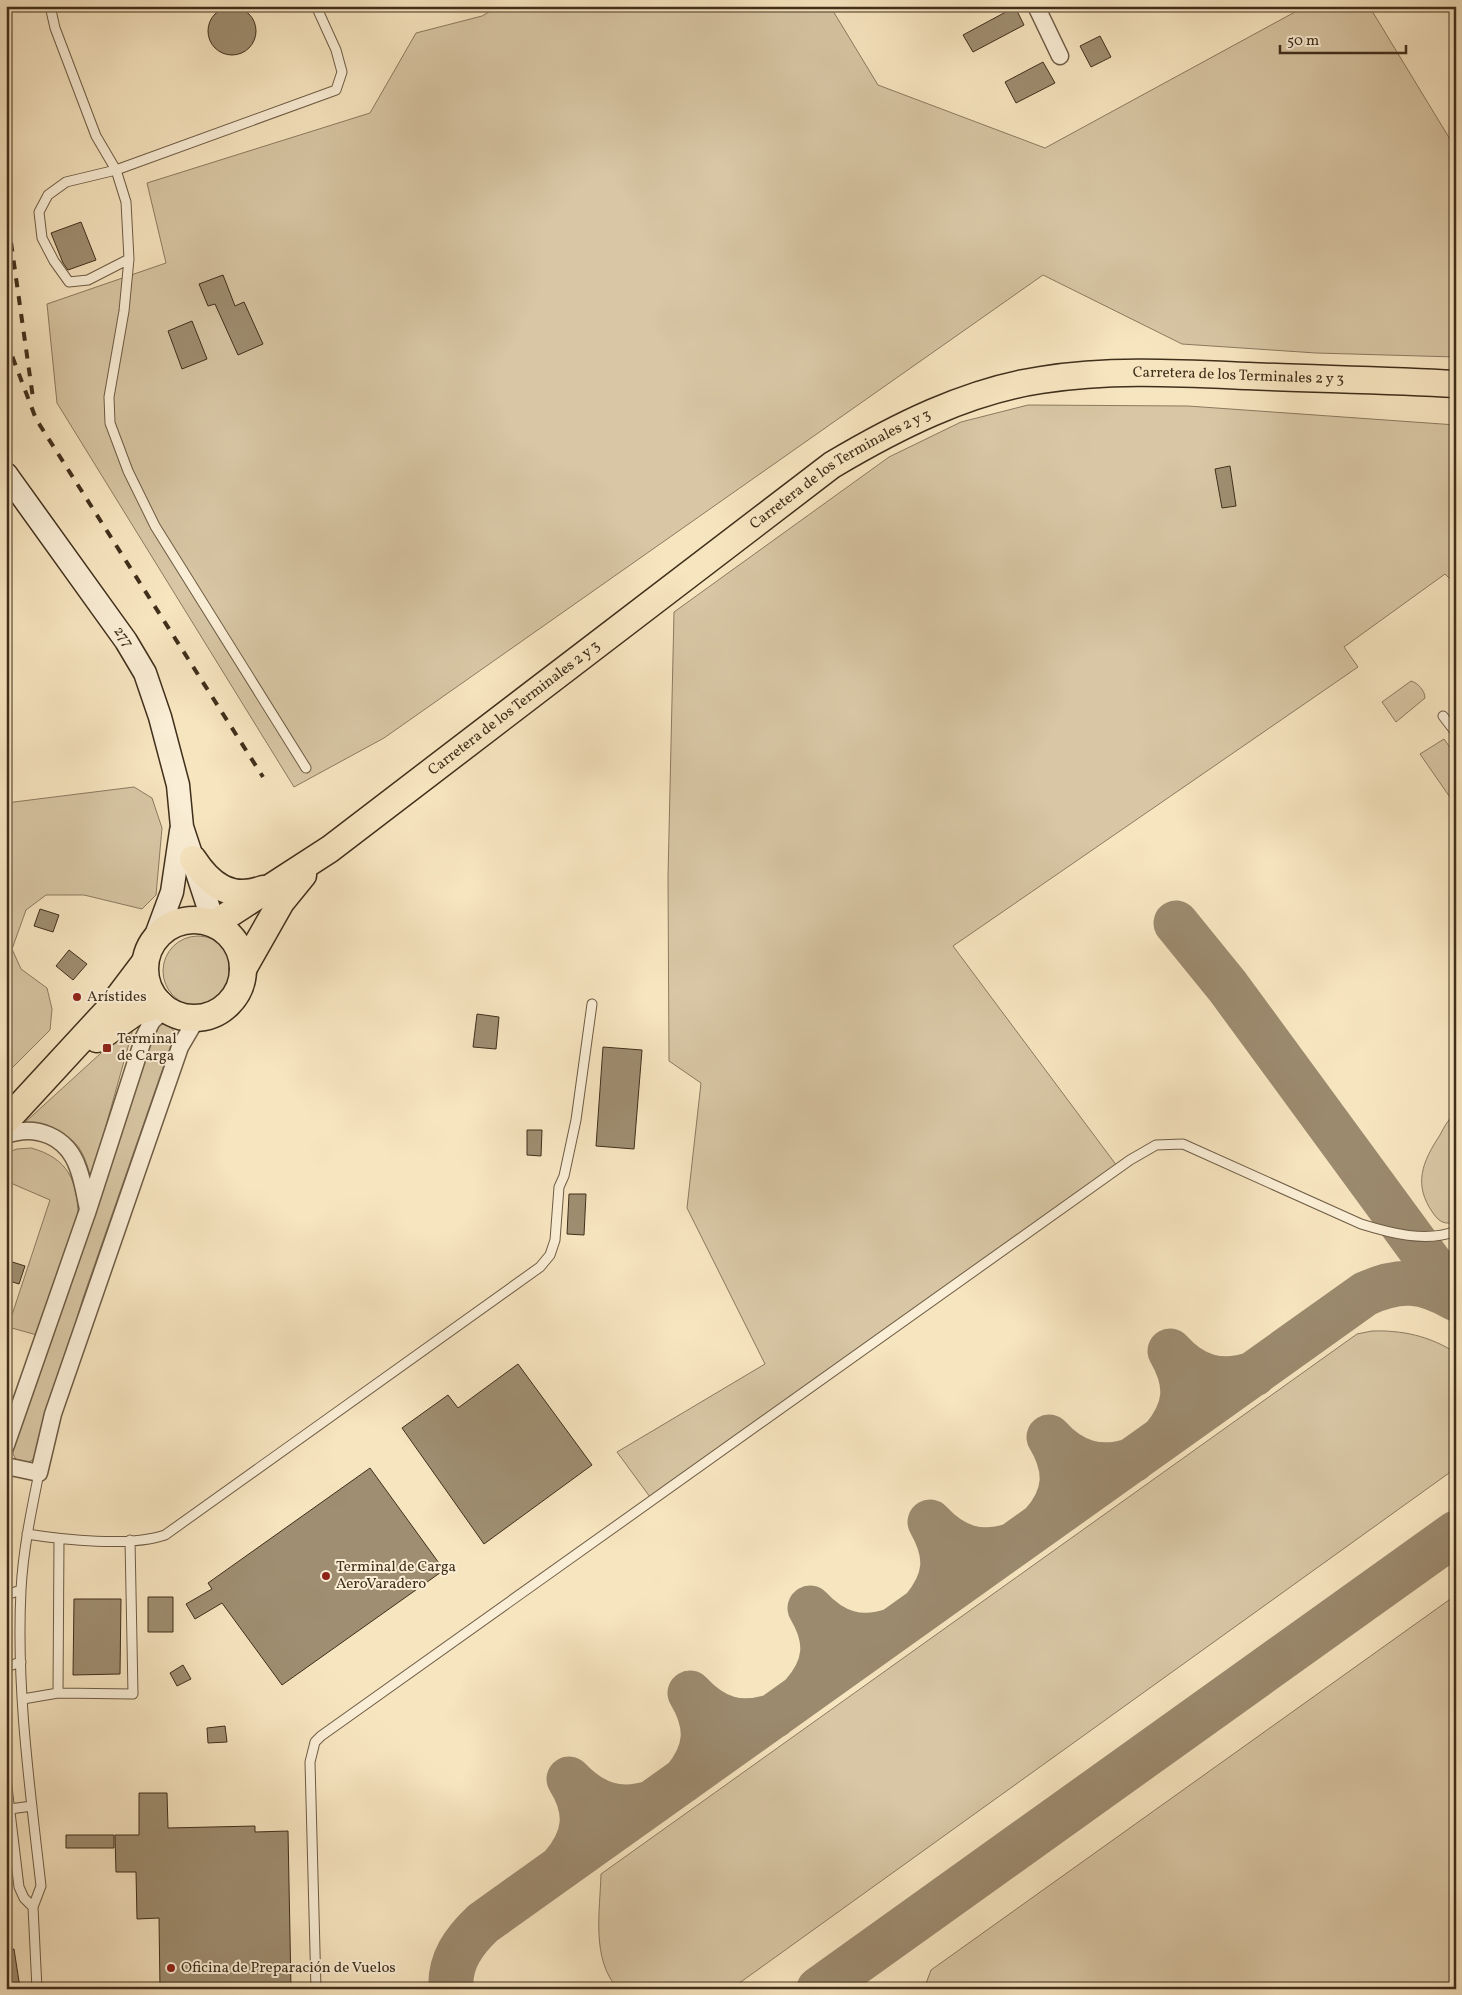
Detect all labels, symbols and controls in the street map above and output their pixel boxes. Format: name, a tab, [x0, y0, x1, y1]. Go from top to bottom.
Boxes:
scale bar	[1280, 22, 1406, 54]
text: 50 m	[1287, 31, 1319, 52]
street label: Carretera de los Terminales 2 y 3	[1133, 362, 1344, 390]
street label: Carretera de los Terminales 2 y 3	[745, 404, 934, 535]
street label: 277	[108, 622, 138, 652]
street label: Carretera de los Terminales 2 y 3	[424, 636, 605, 781]
place label: Arístides	[87, 987, 147, 1008]
marker: Arístides	[71, 991, 83, 1003]
place label: Terminal de Carga	[117, 1029, 177, 1067]
marker: Terminal de Carga	[101, 1042, 113, 1054]
place label: Terminal de Carga AeroVaradero	[336, 1557, 456, 1595]
marker: Terminal de Carga AeroVaradero	[320, 1570, 332, 1582]
place label: Oficina de Preparación de Vuelos	[181, 1958, 396, 1979]
marker: Oficina de Preparación de Vuelos	[165, 1962, 177, 1974]

